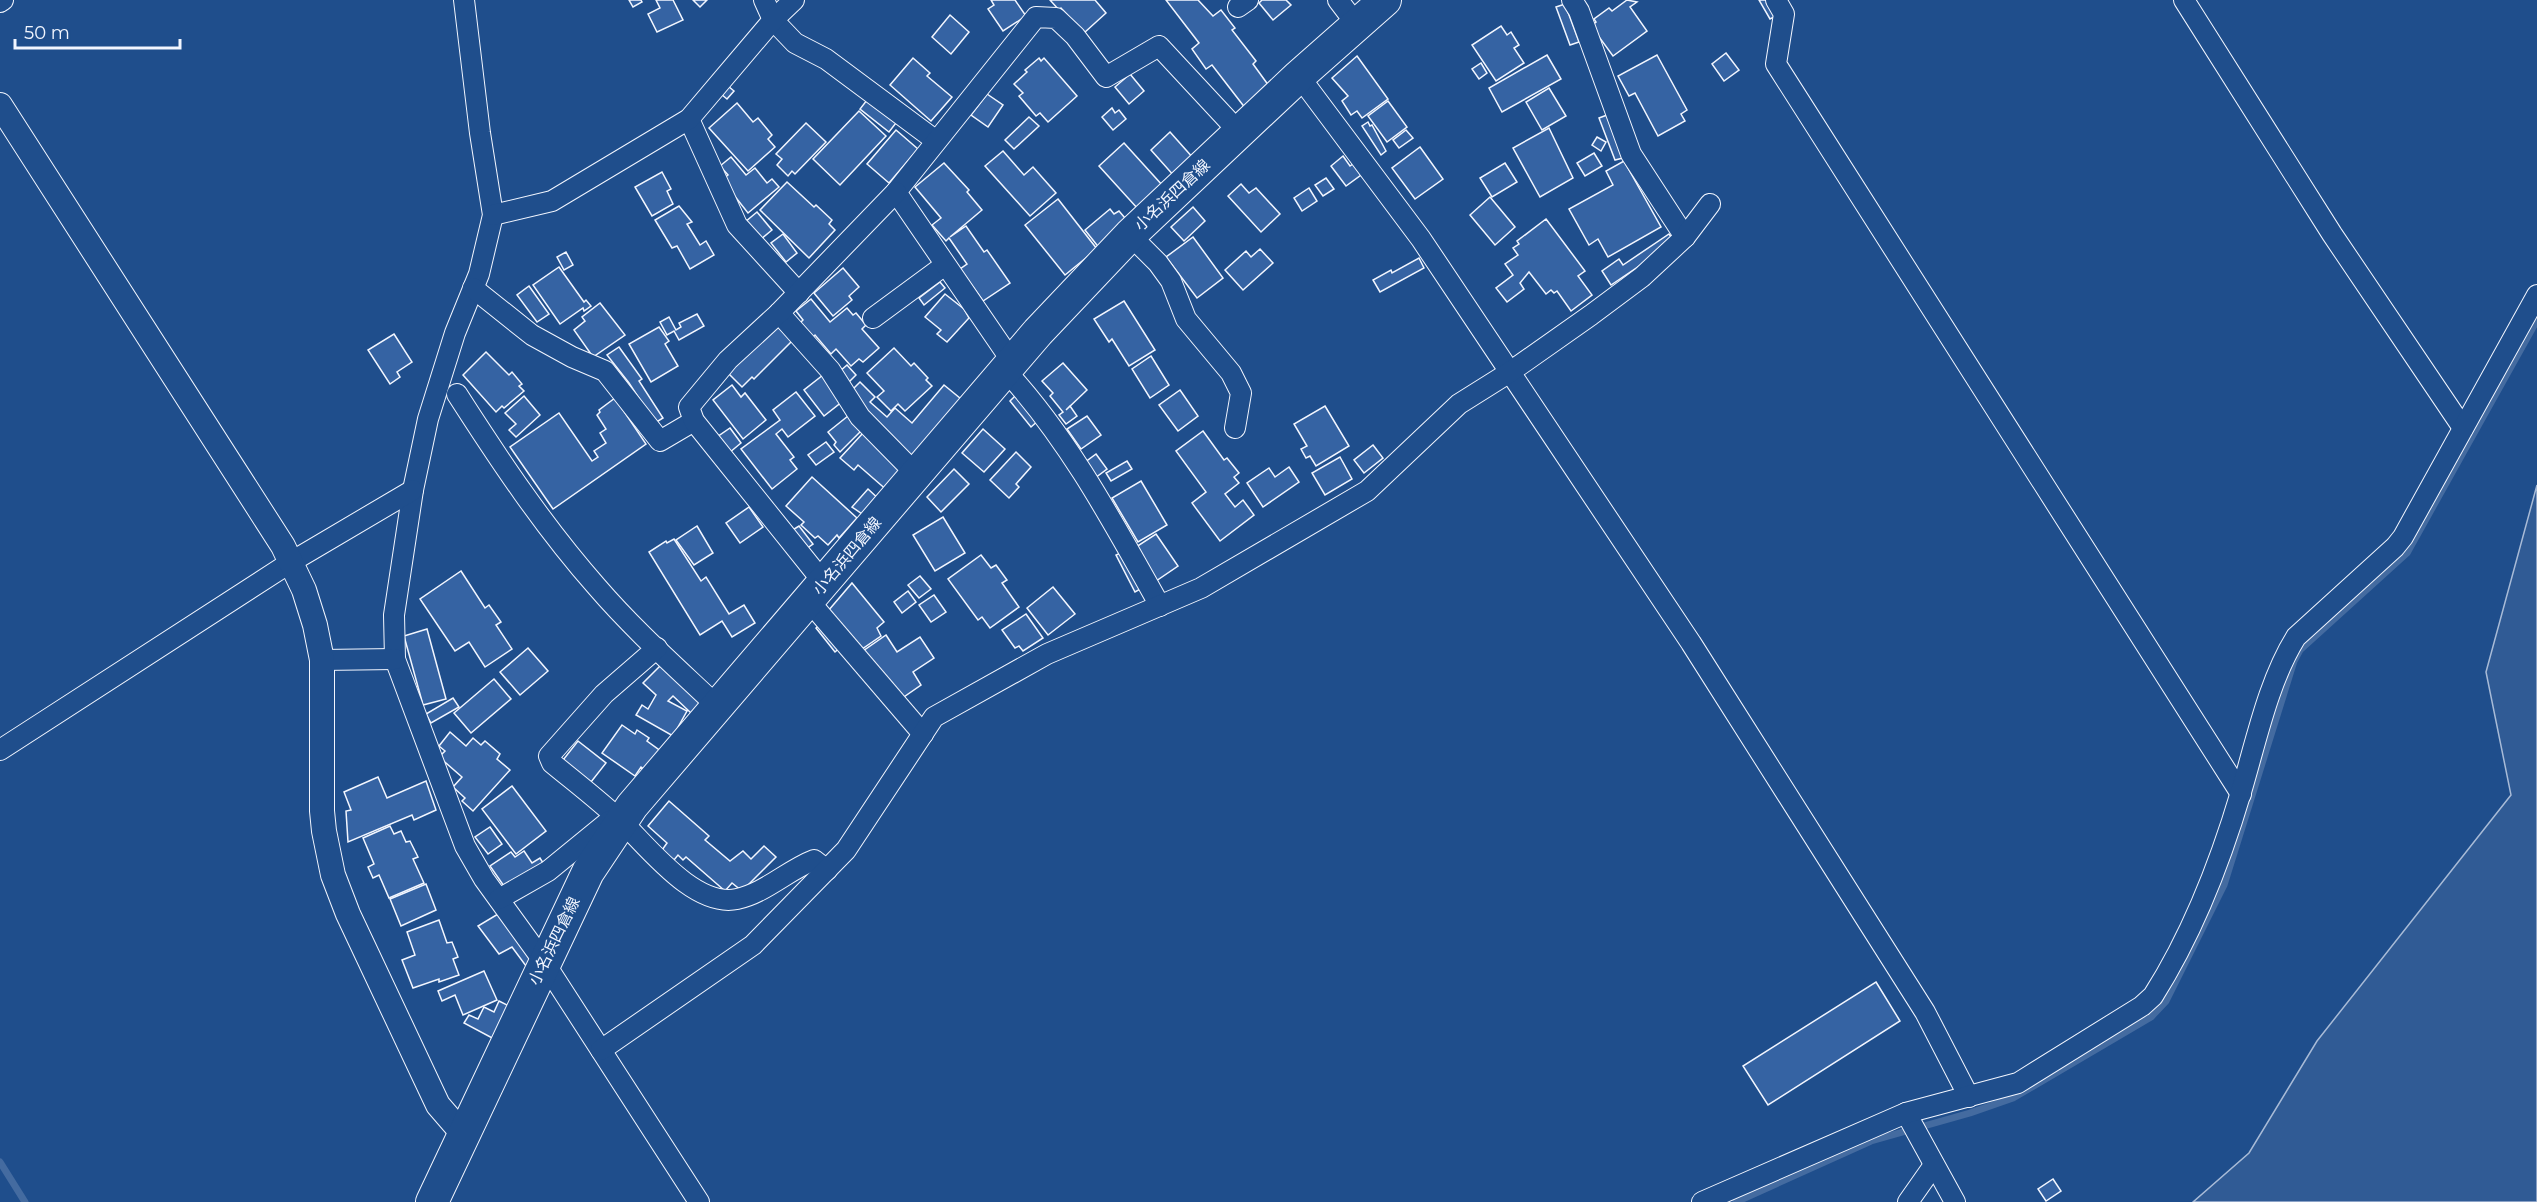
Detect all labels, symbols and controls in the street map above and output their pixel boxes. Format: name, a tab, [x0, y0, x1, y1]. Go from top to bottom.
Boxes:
scale bar	[15, 12, 180, 50]
text: 50 m	[24, 22, 70, 44]
street label: 小名浜四倉線	[1130, 155, 1214, 235]
street label: 小名浜四倉線	[809, 513, 885, 599]
street label: 小名浜四倉線	[524, 894, 584, 988]

